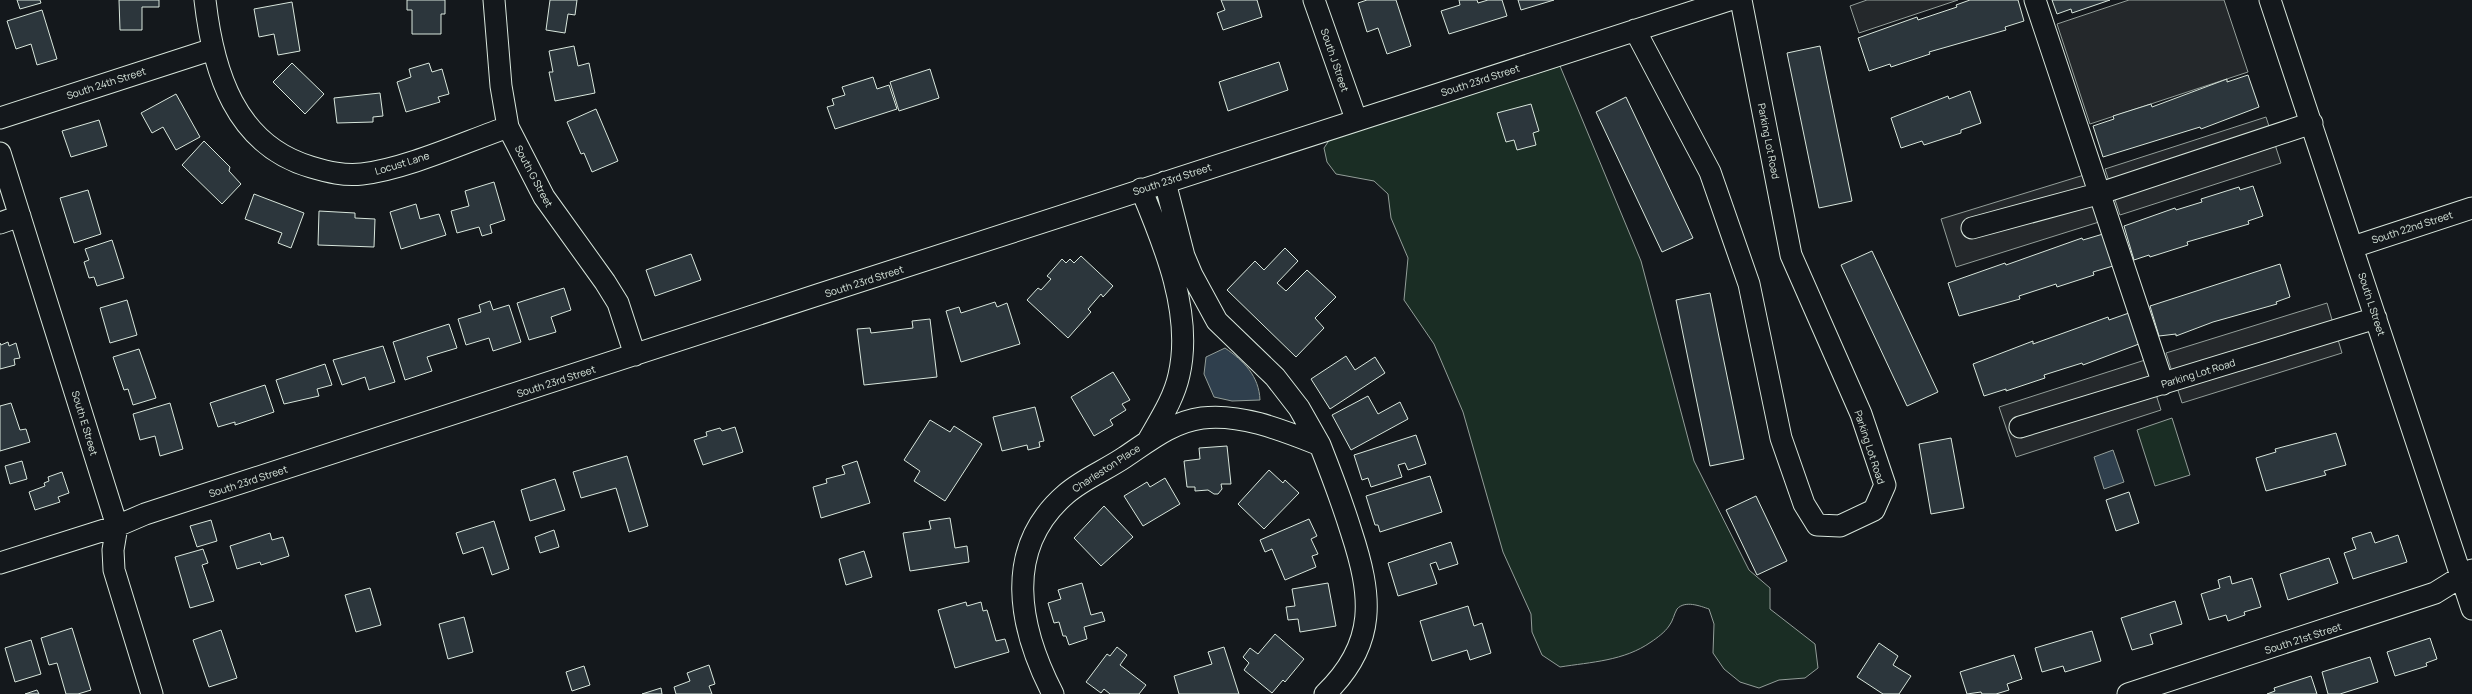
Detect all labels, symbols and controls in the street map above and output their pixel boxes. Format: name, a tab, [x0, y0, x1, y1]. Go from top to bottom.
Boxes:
street label: South J Street	[1318, 27, 1352, 93]
street label: South 23rd Street	[1439, 61, 1521, 99]
street label: South 24th Street	[65, 64, 147, 102]
street label: Parking Lot Road	[1755, 102, 1783, 180]
street label: South G Street	[512, 143, 556, 209]
street label: Locust Lane	[373, 148, 431, 178]
street label: South 23rd Street	[1131, 160, 1213, 198]
street label: South 22nd Street	[2370, 207, 2454, 247]
street label: South 23rd Street	[823, 262, 905, 300]
street label: South L Street	[2355, 270, 2389, 338]
street label: Parking Lot Road	[2159, 355, 2237, 391]
street label: South 23rd Street	[515, 362, 597, 400]
street label: South E Street	[69, 389, 101, 457]
street label: Parking Lot Road	[1851, 408, 1889, 486]
street label: Charleston Place	[1069, 441, 1143, 495]
street label: South 23rd Street	[207, 462, 289, 500]
street label: South 21st Street	[2263, 619, 2343, 657]

